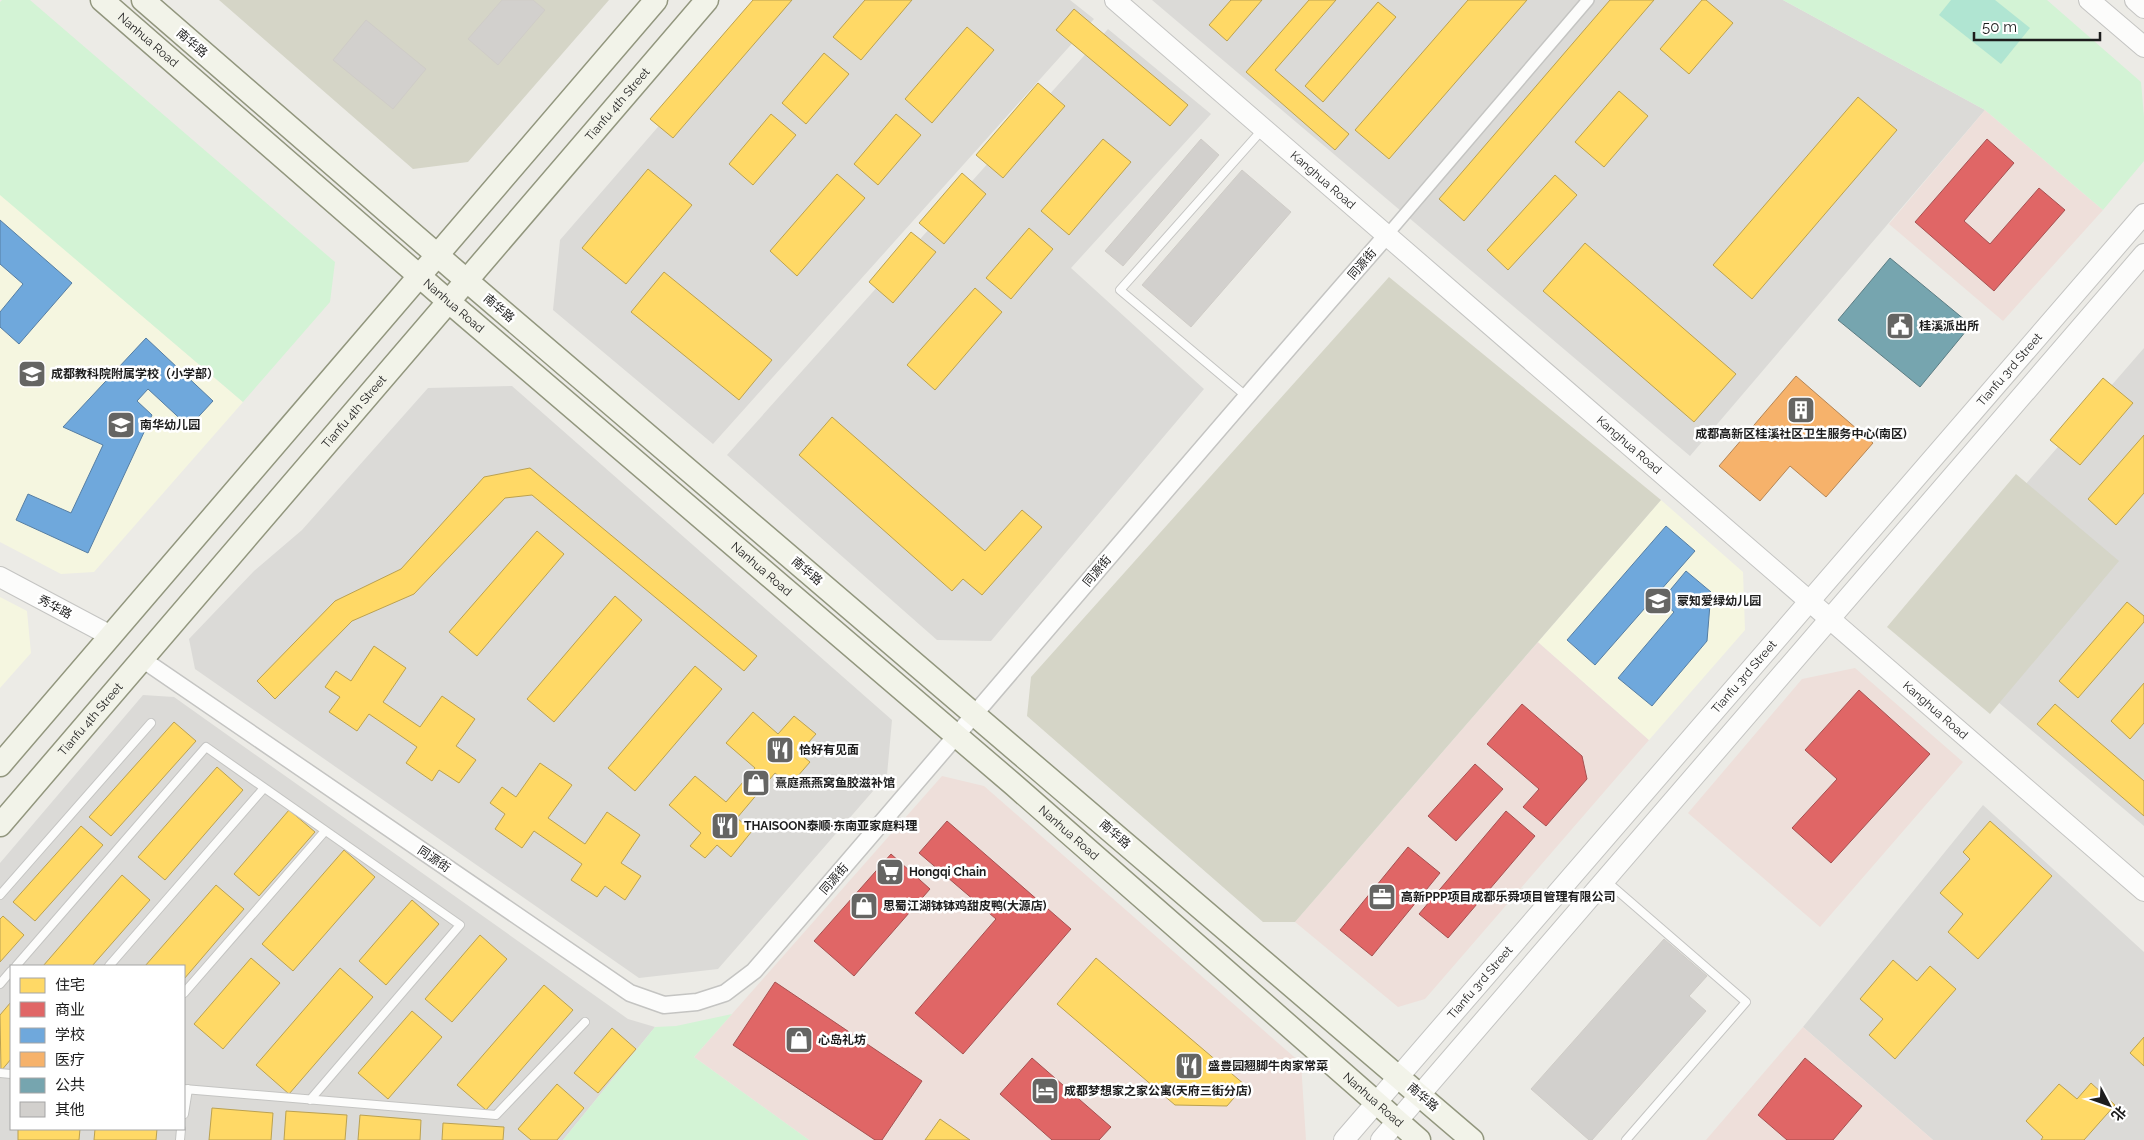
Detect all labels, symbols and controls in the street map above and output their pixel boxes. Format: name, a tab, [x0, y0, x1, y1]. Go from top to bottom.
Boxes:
street label: Nanhua Road	[115, 10, 181, 70]
scale bar	[1974, 10, 2100, 42]
text: 50 m	[1982, 18, 2017, 36]
street label: 南华路	[174, 26, 210, 60]
street label: Tianfu 4th Street	[582, 65, 653, 144]
street label: Kanghua Road	[1288, 148, 1358, 212]
street label: 同源街	[1345, 246, 1379, 282]
street label: Nanhua Road	[421, 276, 487, 336]
street label: 南华路	[481, 291, 517, 325]
public building icon: 桂溪派出所	[1885, 311, 1915, 341]
place label: 桂溪派出所	[1919, 319, 1979, 333]
street label: Tianfu 3rd Street	[1974, 330, 2045, 409]
school or university icon: 成都教科院附属学校（小学部）	[17, 359, 47, 389]
place label: 成都教科院附属学校（小学部）	[51, 367, 219, 381]
street label: Tianfu 4th Street	[319, 373, 389, 451]
building icon: 成都高新区桂溪社区卫生服务中心(南区)	[1786, 395, 1816, 425]
school or university icon: 南华幼儿园	[106, 410, 136, 440]
street label: Kanghua Road	[1594, 413, 1664, 477]
place label: 南华幼儿园	[140, 418, 200, 432]
place label: 成都高新区桂溪社区卫生服务中心(南区)	[1695, 427, 1907, 441]
street label: Nanhua Road	[728, 539, 795, 599]
street label: 同源街	[1080, 553, 1114, 589]
street label: 南华路	[789, 554, 825, 588]
school or university icon: 蒙知爱绿幼儿园	[1643, 586, 1673, 616]
street label: 秀华路	[36, 592, 74, 622]
place label: 蒙知爱绿幼儿园	[1677, 594, 1761, 608]
street label: Tianfu 3rd Street	[1709, 638, 1779, 716]
street label: Kanghua Road	[1900, 678, 1971, 742]
street label: Tianfu 4th Street	[55, 680, 126, 759]
restaurant icon: 恰好有见面	[765, 735, 795, 765]
place label: 恰好有见面	[799, 743, 859, 757]
shop icon: 熹庭燕燕窝鱼胶滋补馆	[741, 768, 771, 798]
place label: 熹庭燕燕窝鱼胶滋补馆	[775, 776, 895, 790]
street label: Nanhua Road	[1036, 803, 1102, 863]
restaurant icon: THAISOON泰顺·东南亚家庭料理	[710, 811, 740, 841]
street label: 南华路	[1097, 817, 1133, 851]
place label: THAISOON泰顺·东南亚家庭料理	[744, 819, 917, 833]
street label: 同源街	[415, 843, 453, 875]
supermarket icon: Hongqi Chain	[875, 857, 905, 887]
street label: 同源街	[817, 861, 851, 897]
place label: Hongqi Chain	[909, 865, 986, 879]
office icon: 高新PPP项目成都乐舜项目管理有限公司	[1367, 882, 1397, 912]
place label: 高新PPP项目成都乐舜项目管理有限公司	[1401, 890, 1615, 904]
shop icon: 思蜀江湖钵钵鸡甜皮鸭(大源店)	[849, 891, 879, 921]
place label: 思蜀江湖钵钵鸡甜皮鸭(大源店)	[883, 899, 1047, 913]
street label: Tianfu 3rd Street	[1445, 943, 1515, 1022]
legend	[10, 965, 185, 1130]
text: 住宅	[55, 976, 85, 994]
text: 商业	[55, 1001, 85, 1019]
shop icon: 心岛礼坊	[784, 1025, 814, 1055]
text: 学校	[55, 1026, 85, 1044]
place label: 心岛礼坊	[818, 1033, 866, 1047]
text: 医疗	[55, 1051, 85, 1069]
restaurant icon: 盛豊园翘脚牛肉家常菜	[1174, 1051, 1204, 1081]
place label: 盛豊园翘脚牛肉家常菜	[1208, 1059, 1328, 1073]
street label: Nanhua Road	[1340, 1070, 1406, 1130]
text: 公共	[55, 1076, 85, 1094]
hotel icon: 成都梦想家之家公寓(天府三街分店)	[1030, 1076, 1060, 1106]
street label: 南华路	[1405, 1080, 1441, 1114]
north arrow	[2084, 1080, 2134, 1130]
place label: 成都梦想家之家公寓(天府三街分店)	[1064, 1084, 1252, 1098]
text: 其他	[55, 1101, 85, 1119]
text: 北	[2108, 1103, 2129, 1124]

